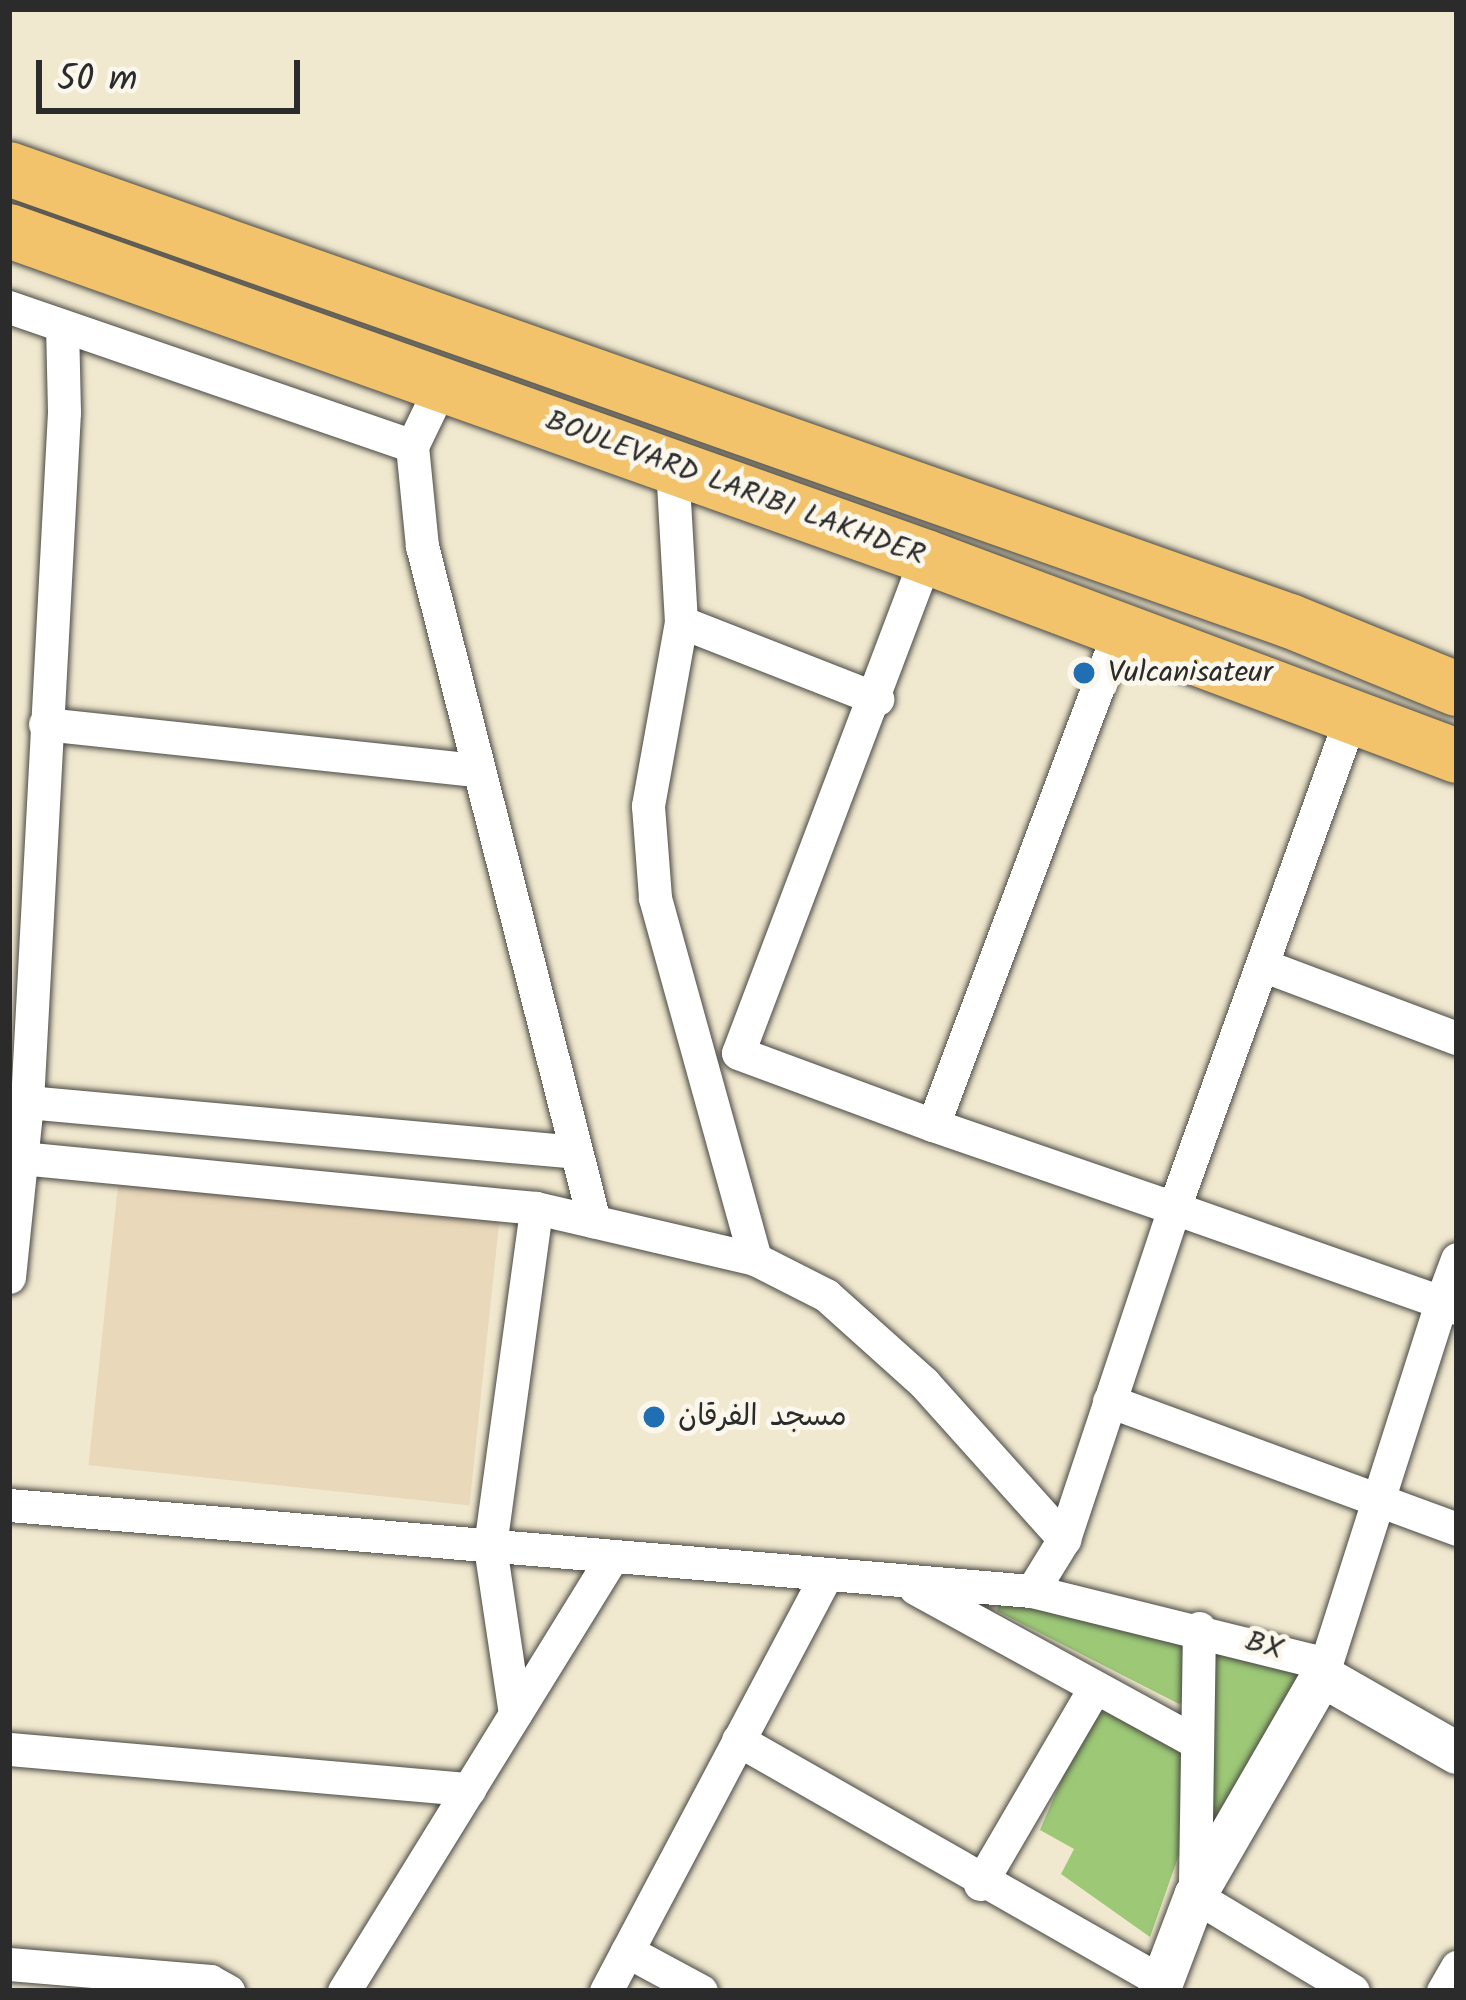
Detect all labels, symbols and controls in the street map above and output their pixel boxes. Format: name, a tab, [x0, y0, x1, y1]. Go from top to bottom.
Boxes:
scale bar	[42, 36, 306, 110]
text: 50 m	[57, 52, 137, 109]
street label: BOULEVARD LARIBI LAKHDER	[540, 403, 930, 575]
place label: Vulcanisateur	[1108, 655, 1273, 691]
marker: Vulcanisateur	[1071, 660, 1097, 686]
place label: مسجد الفرقان	[678, 1399, 847, 1435]
marker: مسجد الفرقان	[641, 1404, 667, 1430]
street label: BX	[1241, 1624, 1287, 1670]

